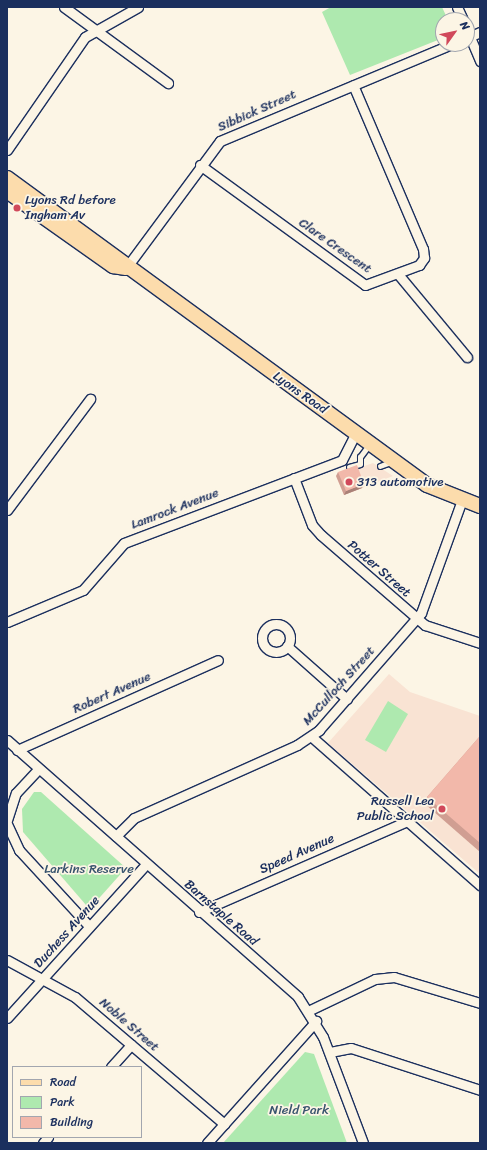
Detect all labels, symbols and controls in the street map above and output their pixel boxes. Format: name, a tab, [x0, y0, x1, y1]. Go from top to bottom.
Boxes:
north arrow	[435, 12, 475, 52]
text: N	[455, 17, 475, 34]
street label: Sibbick Street	[215, 87, 299, 135]
place label: Lyons Rd before Ingham Av	[25, 193, 116, 224]
marker: Lyons Rd before Ingham Av	[12, 203, 22, 213]
street label: Clare Crescent	[295, 215, 375, 277]
street label: Lyons Road	[270, 369, 330, 417]
place label: 313 automotive	[357, 474, 444, 490]
marker: 313 automotive	[344, 477, 354, 487]
street label: Lamrock Avenue	[129, 485, 221, 533]
street label: Potter Street	[344, 537, 414, 601]
street label: McCulloch Street	[300, 643, 378, 729]
street label: Robert Avenue	[71, 669, 153, 717]
place label: Russell Lea Public School	[356, 794, 434, 825]
marker: Russell Lea Public School	[437, 804, 447, 814]
street label: Speed Avenue	[257, 831, 337, 877]
park label: Larkins Reserve	[44, 861, 134, 877]
street label: Barnstaple Road	[181, 877, 261, 949]
street label: Duchess Avenue	[31, 893, 103, 971]
street label: Noble Street	[96, 995, 162, 1055]
legend	[12, 1066, 142, 1138]
text: Road	[50, 1071, 76, 1093]
text: Park	[50, 1091, 75, 1113]
park label: Nield Park	[269, 1102, 329, 1118]
text: Building	[50, 1111, 93, 1133]

